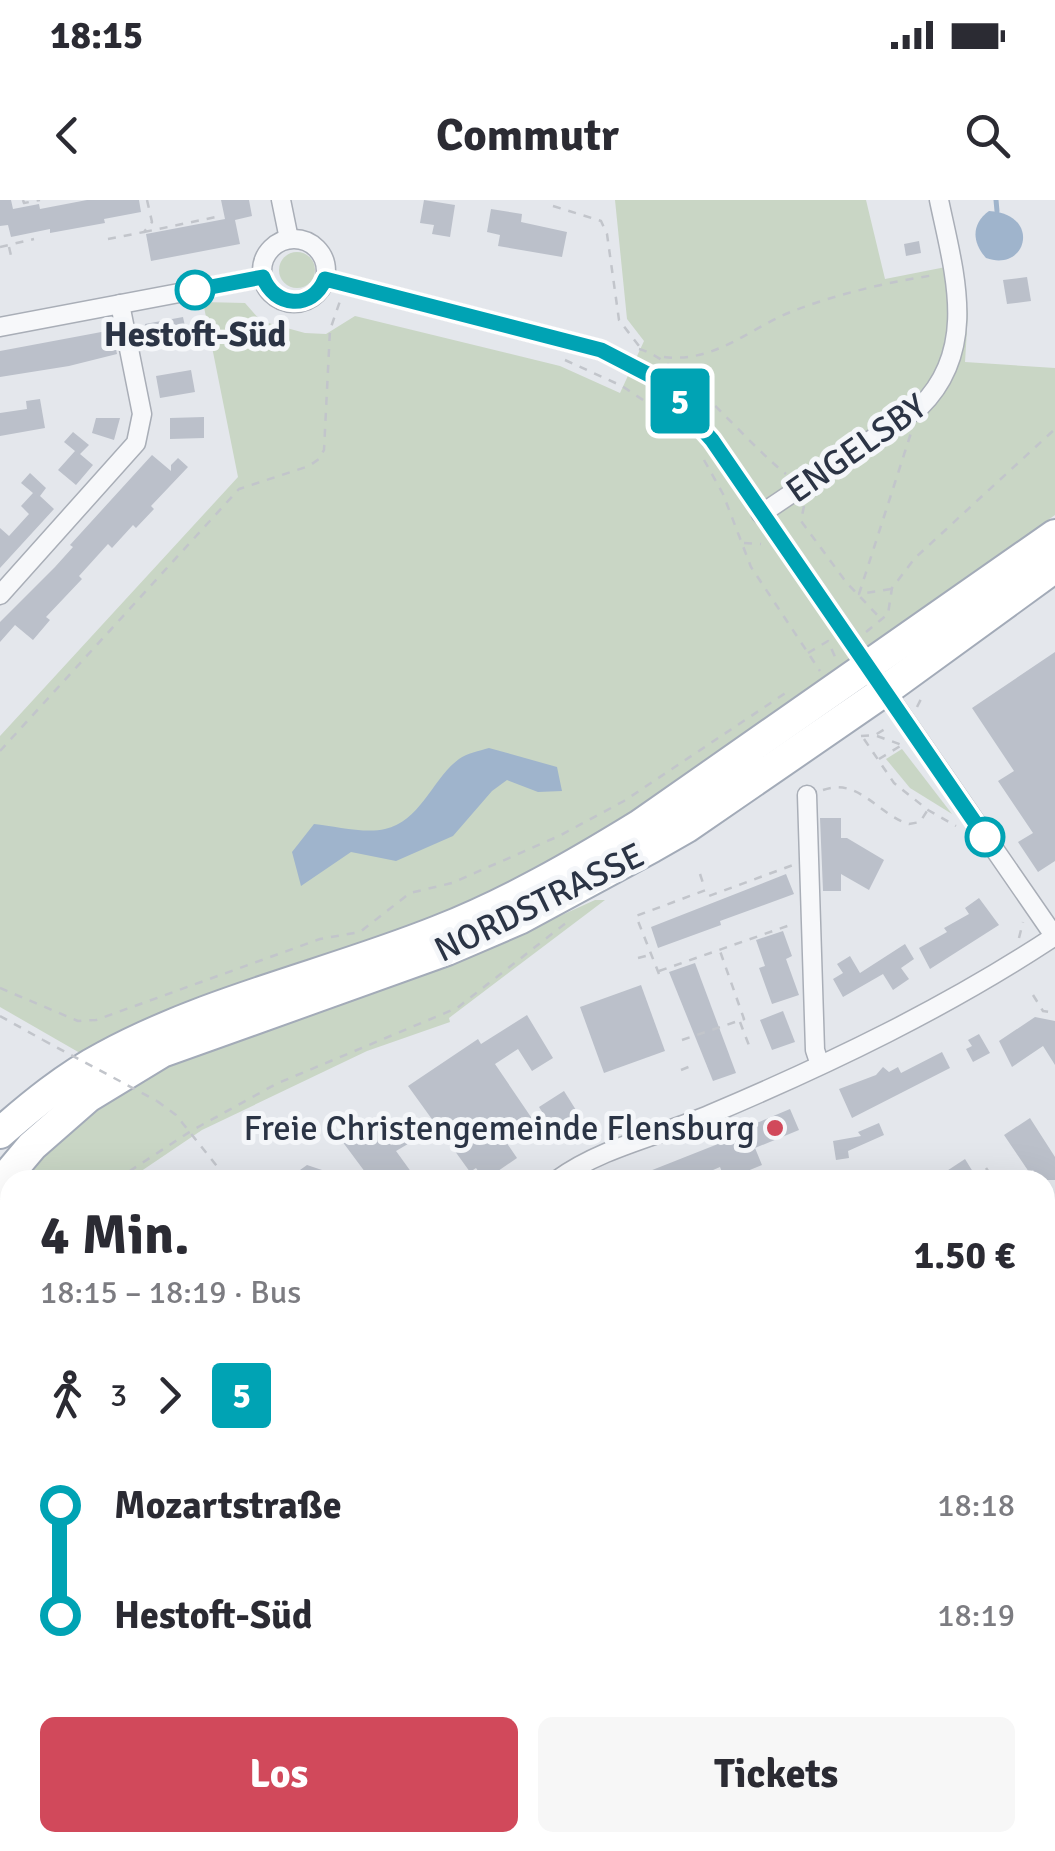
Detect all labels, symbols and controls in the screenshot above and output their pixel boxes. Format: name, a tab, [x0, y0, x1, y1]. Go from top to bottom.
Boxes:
text: 18:15	[50, 12, 143, 59]
icon: back	[40, 108, 95, 163]
text: Commutr	[436, 108, 619, 163]
icon: search	[960, 108, 1015, 163]
marker: Hestoft-Süd	[176, 271, 214, 309]
place label: Hestoft-Süd	[104, 313, 286, 356]
line badge: 5	[648, 368, 712, 434]
text: 5	[671, 380, 689, 423]
street label: ENGELSBY	[778, 384, 935, 512]
unlabelled marker	[966, 818, 1004, 856]
street label: NORDSTRASSE	[428, 833, 651, 972]
place label: Freie Christengemeinde Flensburg	[244, 1107, 755, 1150]
marker: Freie Christengemeinde Flensburg	[764, 1117, 786, 1139]
text: 4 Min.	[40, 1201, 190, 1269]
text: 1.50 €	[914, 1232, 1015, 1279]
text: 18:15 – 18:19 · Bus	[40, 1273, 301, 1312]
icon: walk	[40, 1368, 95, 1423]
icon: forward	[142, 1368, 197, 1423]
text: 5	[232, 1374, 251, 1417]
text: 3	[110, 1376, 127, 1415]
text: Mozartstraße	[114, 1482, 342, 1529]
text: 18:18	[937, 1486, 1015, 1525]
text: Hestoft-Süd	[114, 1592, 312, 1639]
text: 18:19	[937, 1596, 1015, 1635]
button: Los	[40, 1717, 518, 1832]
button: Tickets	[538, 1717, 1015, 1832]

